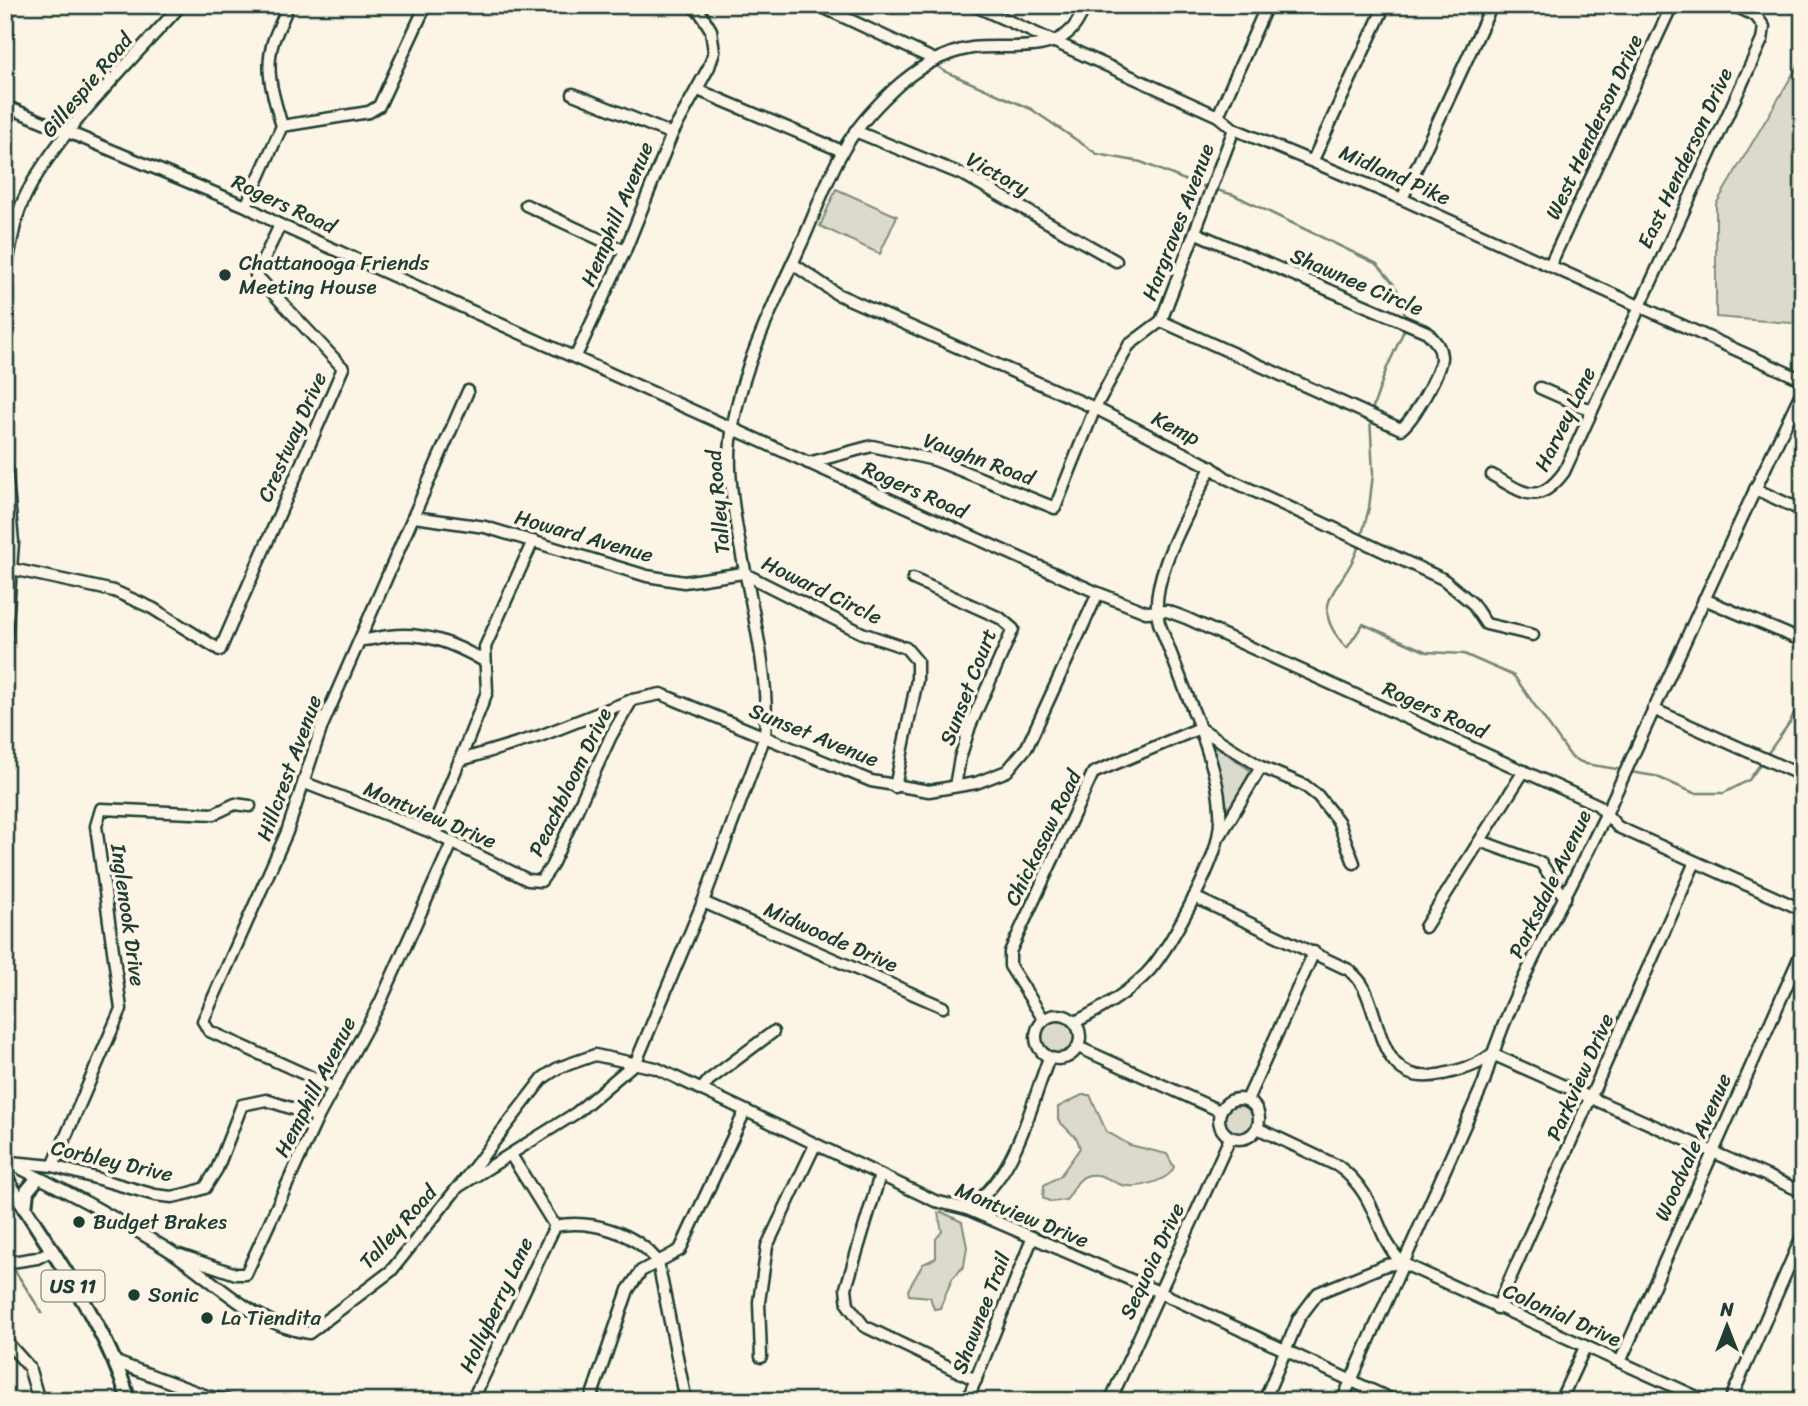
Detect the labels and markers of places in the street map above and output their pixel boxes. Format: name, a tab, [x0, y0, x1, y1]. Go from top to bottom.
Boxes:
place label: Chattanooga Friends Meeting House	[239, 244, 430, 306]
marker: Chattanooga Friends Meeting House	[217, 267, 233, 283]
place label: Budget Brakes	[93, 1203, 227, 1241]
marker: Budget Brakes	[71, 1214, 87, 1230]
place label: Sonic	[148, 1276, 199, 1314]
marker: Sonic	[126, 1287, 142, 1303]
place label: La Tiendita	[221, 1299, 321, 1337]
marker: La Tiendita	[199, 1310, 215, 1326]

